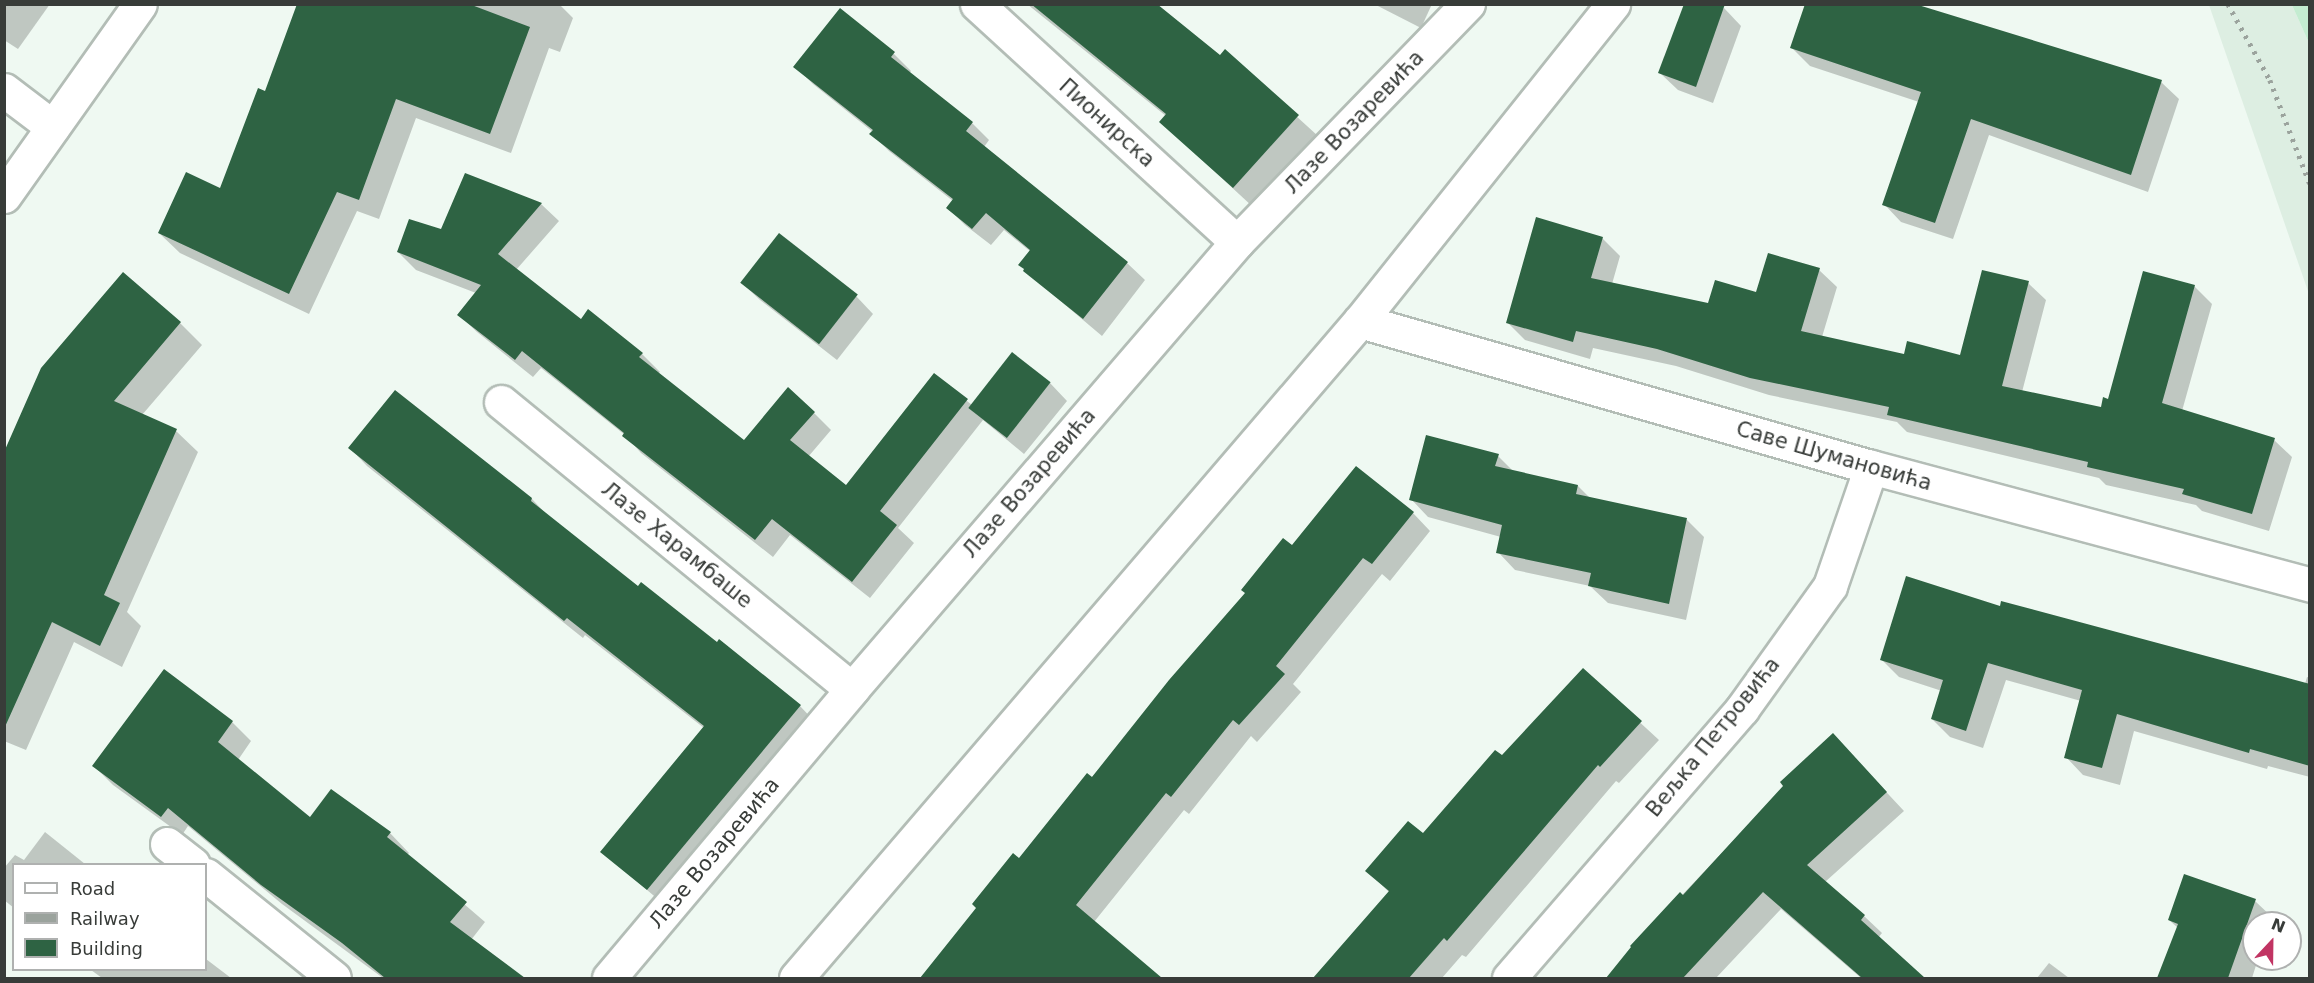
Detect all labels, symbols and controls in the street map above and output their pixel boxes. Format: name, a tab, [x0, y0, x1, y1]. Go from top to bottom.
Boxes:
street label: Лазе Возаревића	[1279, 45, 1429, 199]
street label: Пионирска	[1054, 73, 1160, 173]
street label: Лазе Возаревића	[957, 403, 1101, 563]
street label: Саве Шумановића	[1733, 416, 1935, 496]
street label: Лазе Харамбаше	[597, 476, 757, 614]
street label: Вељка Петровића	[1641, 652, 1785, 822]
street label: Лазе Возаревића	[643, 772, 785, 934]
legend	[12, 863, 207, 971]
text: Road	[70, 878, 115, 899]
text: Railway	[70, 908, 140, 929]
north arrow	[2242, 911, 2302, 971]
text: N	[2268, 914, 2288, 937]
text: Building	[70, 938, 143, 959]

